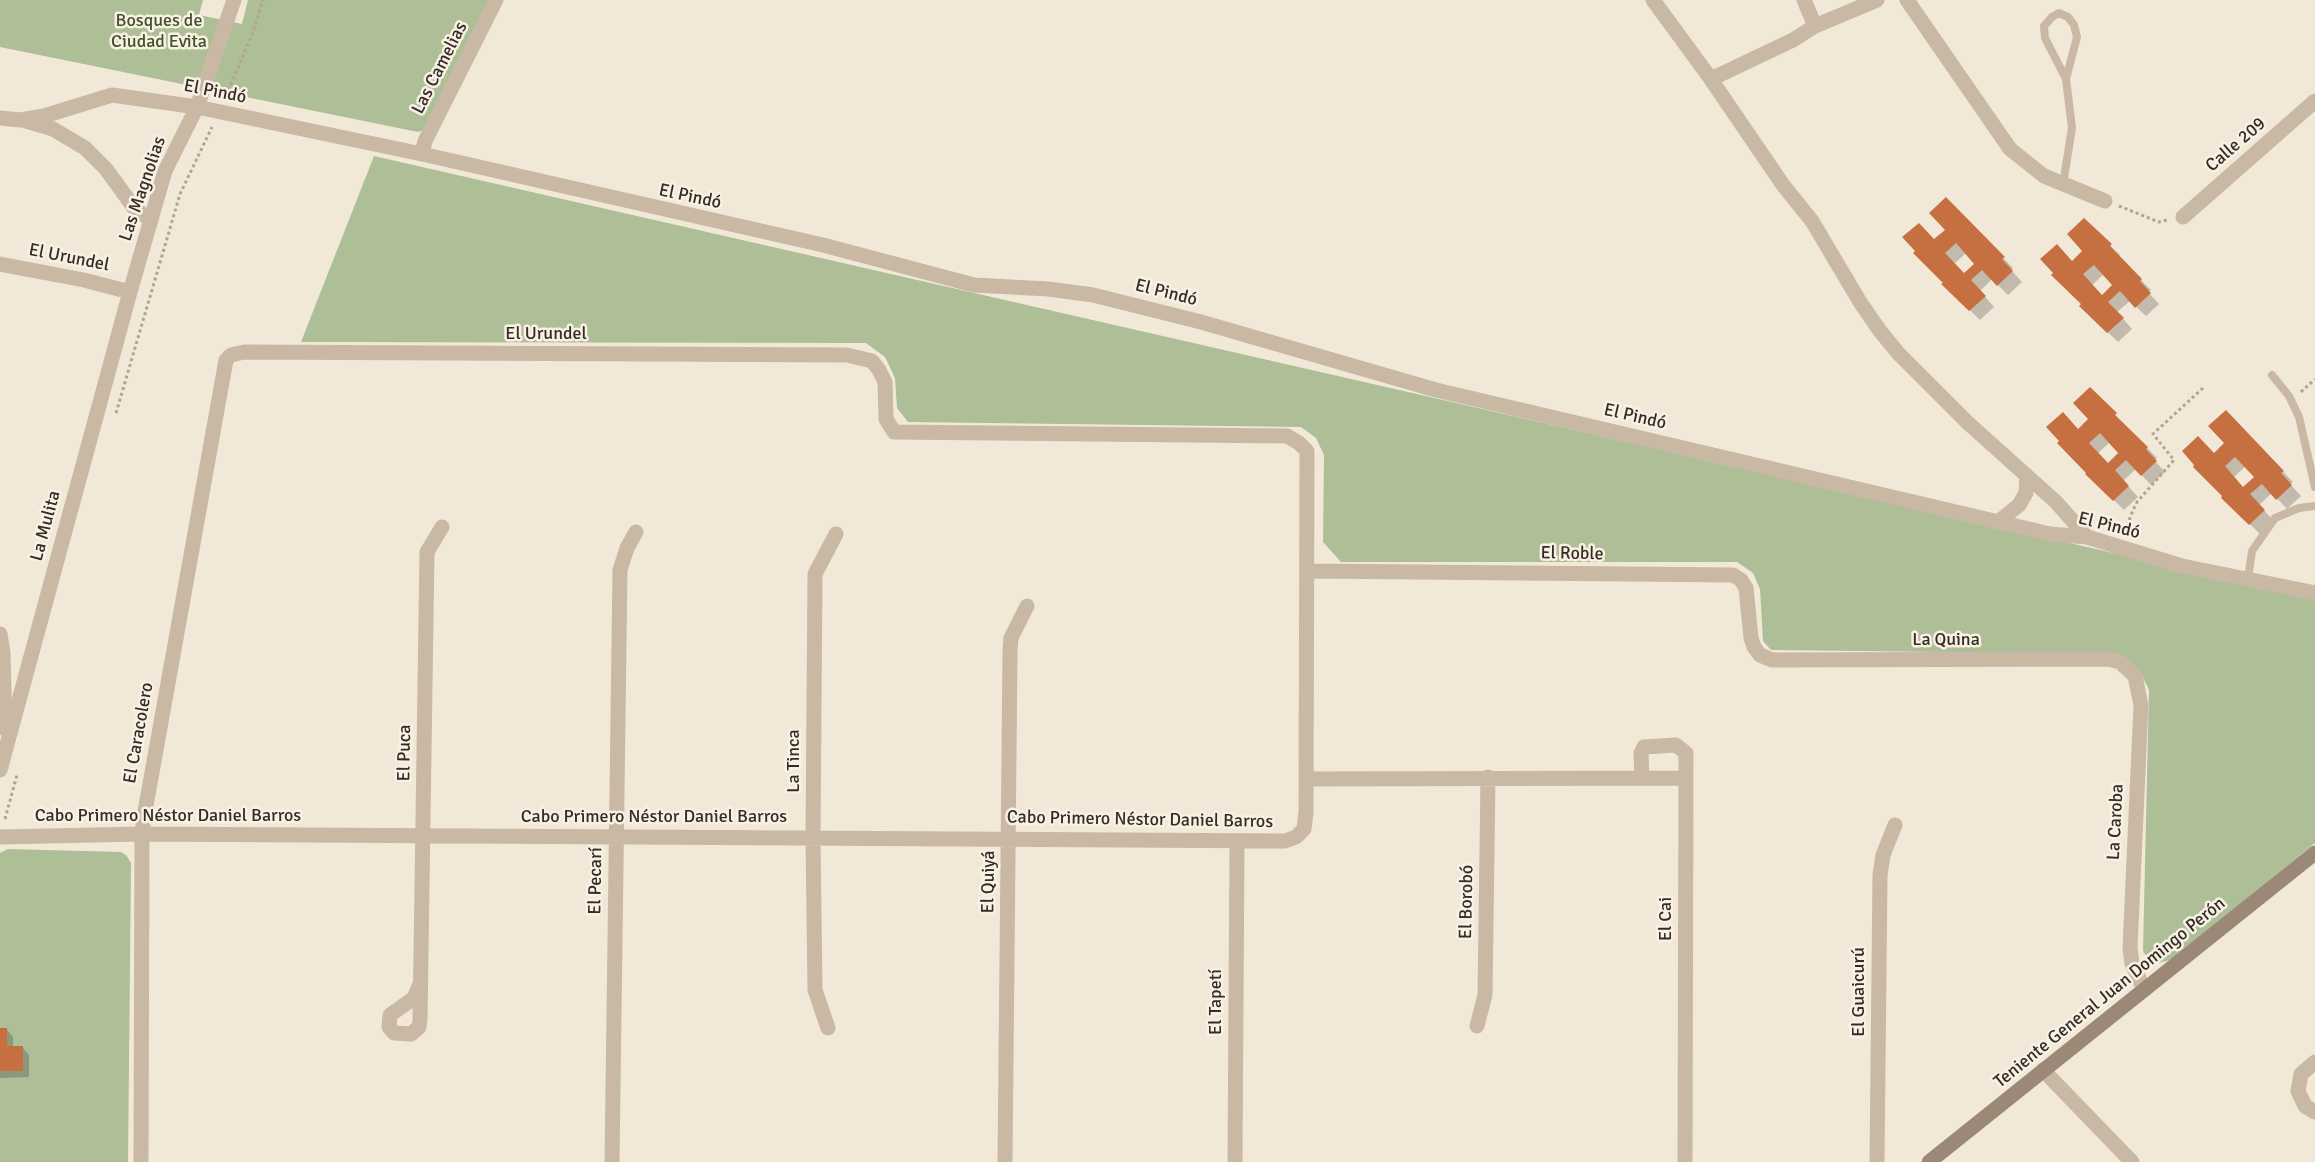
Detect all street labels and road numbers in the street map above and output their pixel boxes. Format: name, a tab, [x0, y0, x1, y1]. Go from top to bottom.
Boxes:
street label: Las Camelias	[408, 18, 472, 118]
street label: El Pindó	[182, 75, 248, 109]
street label: Calle 209	[2202, 113, 2270, 177]
street label: Las Magnolias	[115, 134, 171, 244]
street label: El Pindó	[657, 180, 723, 214]
street label: El Urundel	[27, 240, 111, 276]
street label: El Pindó	[1133, 275, 1199, 311]
street label: El Urundel	[505, 323, 587, 345]
street label: El Pindó	[1602, 399, 1668, 435]
street label: La Mulita	[26, 488, 66, 564]
street label: El Pindó	[2076, 508, 2142, 544]
street label: El Roble	[1540, 543, 1604, 565]
street label: La Quina	[1912, 629, 1980, 651]
street label: El Caracolero	[119, 681, 159, 785]
street label: El Puca	[394, 724, 416, 782]
street label: La Tinca	[783, 729, 805, 793]
street label: La Caroba	[2103, 783, 2129, 861]
street label: Cabo Primero Néstor Daniel Barros	[35, 805, 301, 827]
street label: Cabo Primero Néstor Daniel Barros	[521, 806, 787, 828]
street label: Cabo Primero Néstor Daniel Barros	[1007, 807, 1273, 833]
street label: El Pecarí	[585, 847, 607, 915]
street label: El Quiyá	[978, 850, 1000, 914]
street label: El Borobó	[1456, 865, 1478, 939]
street label: Teniente General Juan Domingo Perón	[1990, 893, 2230, 1093]
street label: El Cai	[1655, 897, 1677, 941]
street label: El Guaicurú	[1848, 947, 1870, 1037]
street label: El Tapetí	[1205, 969, 1227, 1035]

